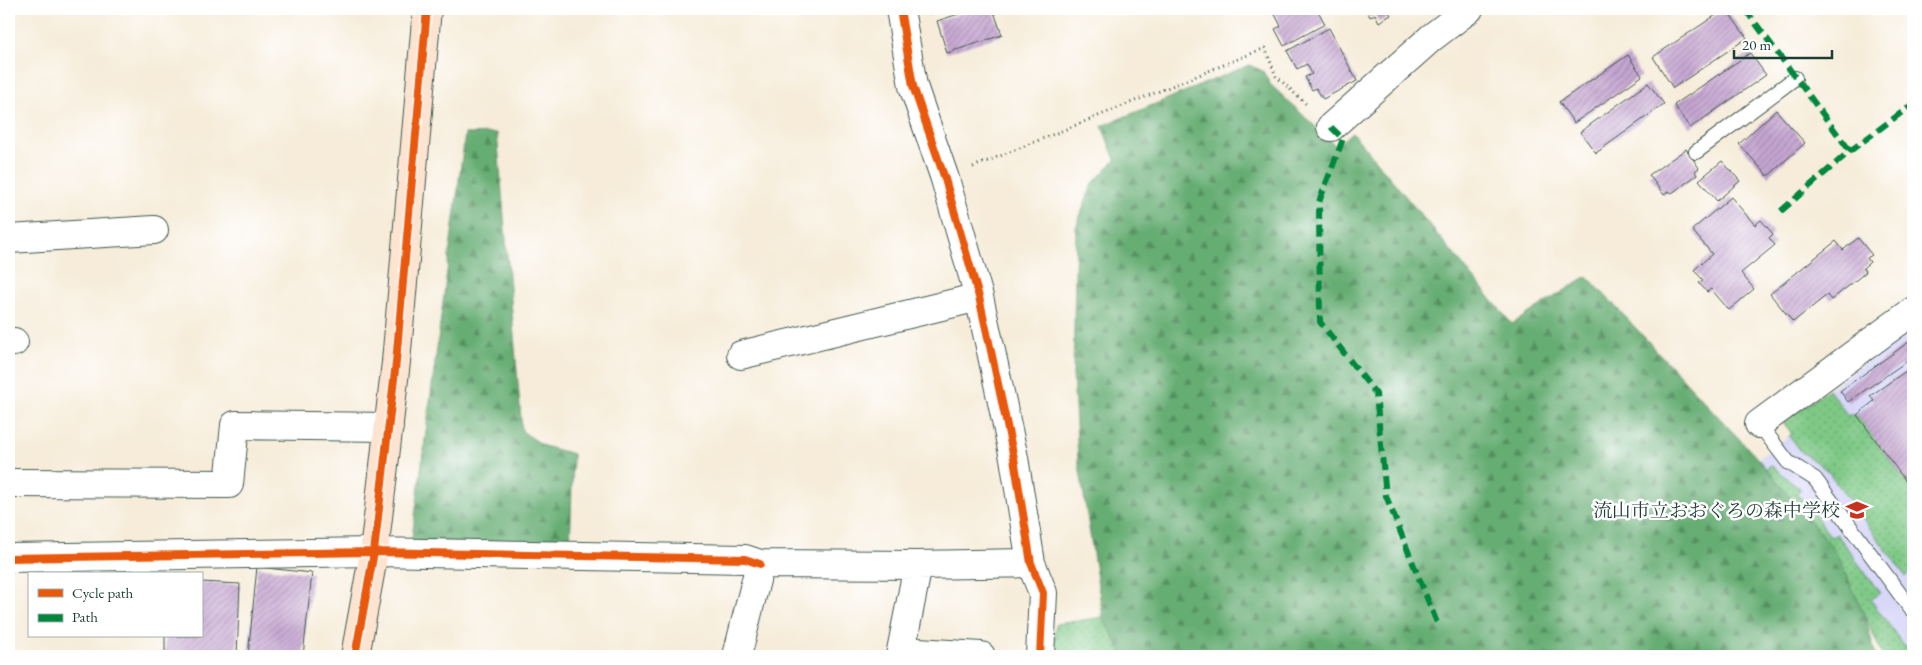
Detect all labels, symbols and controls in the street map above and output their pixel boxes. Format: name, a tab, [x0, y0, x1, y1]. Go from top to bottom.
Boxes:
scale bar	[1734, 28, 1832, 60]
text: 20 m	[1742, 35, 1771, 54]
school or university icon: 流山市立おおぐろの森中学校	[1844, 497, 1870, 523]
place label: 流山市立おおぐろの森中学校	[1593, 498, 1840, 523]
legend	[28, 572, 202, 638]
text: Cycle path	[72, 583, 134, 602]
text: Path	[72, 607, 98, 626]

